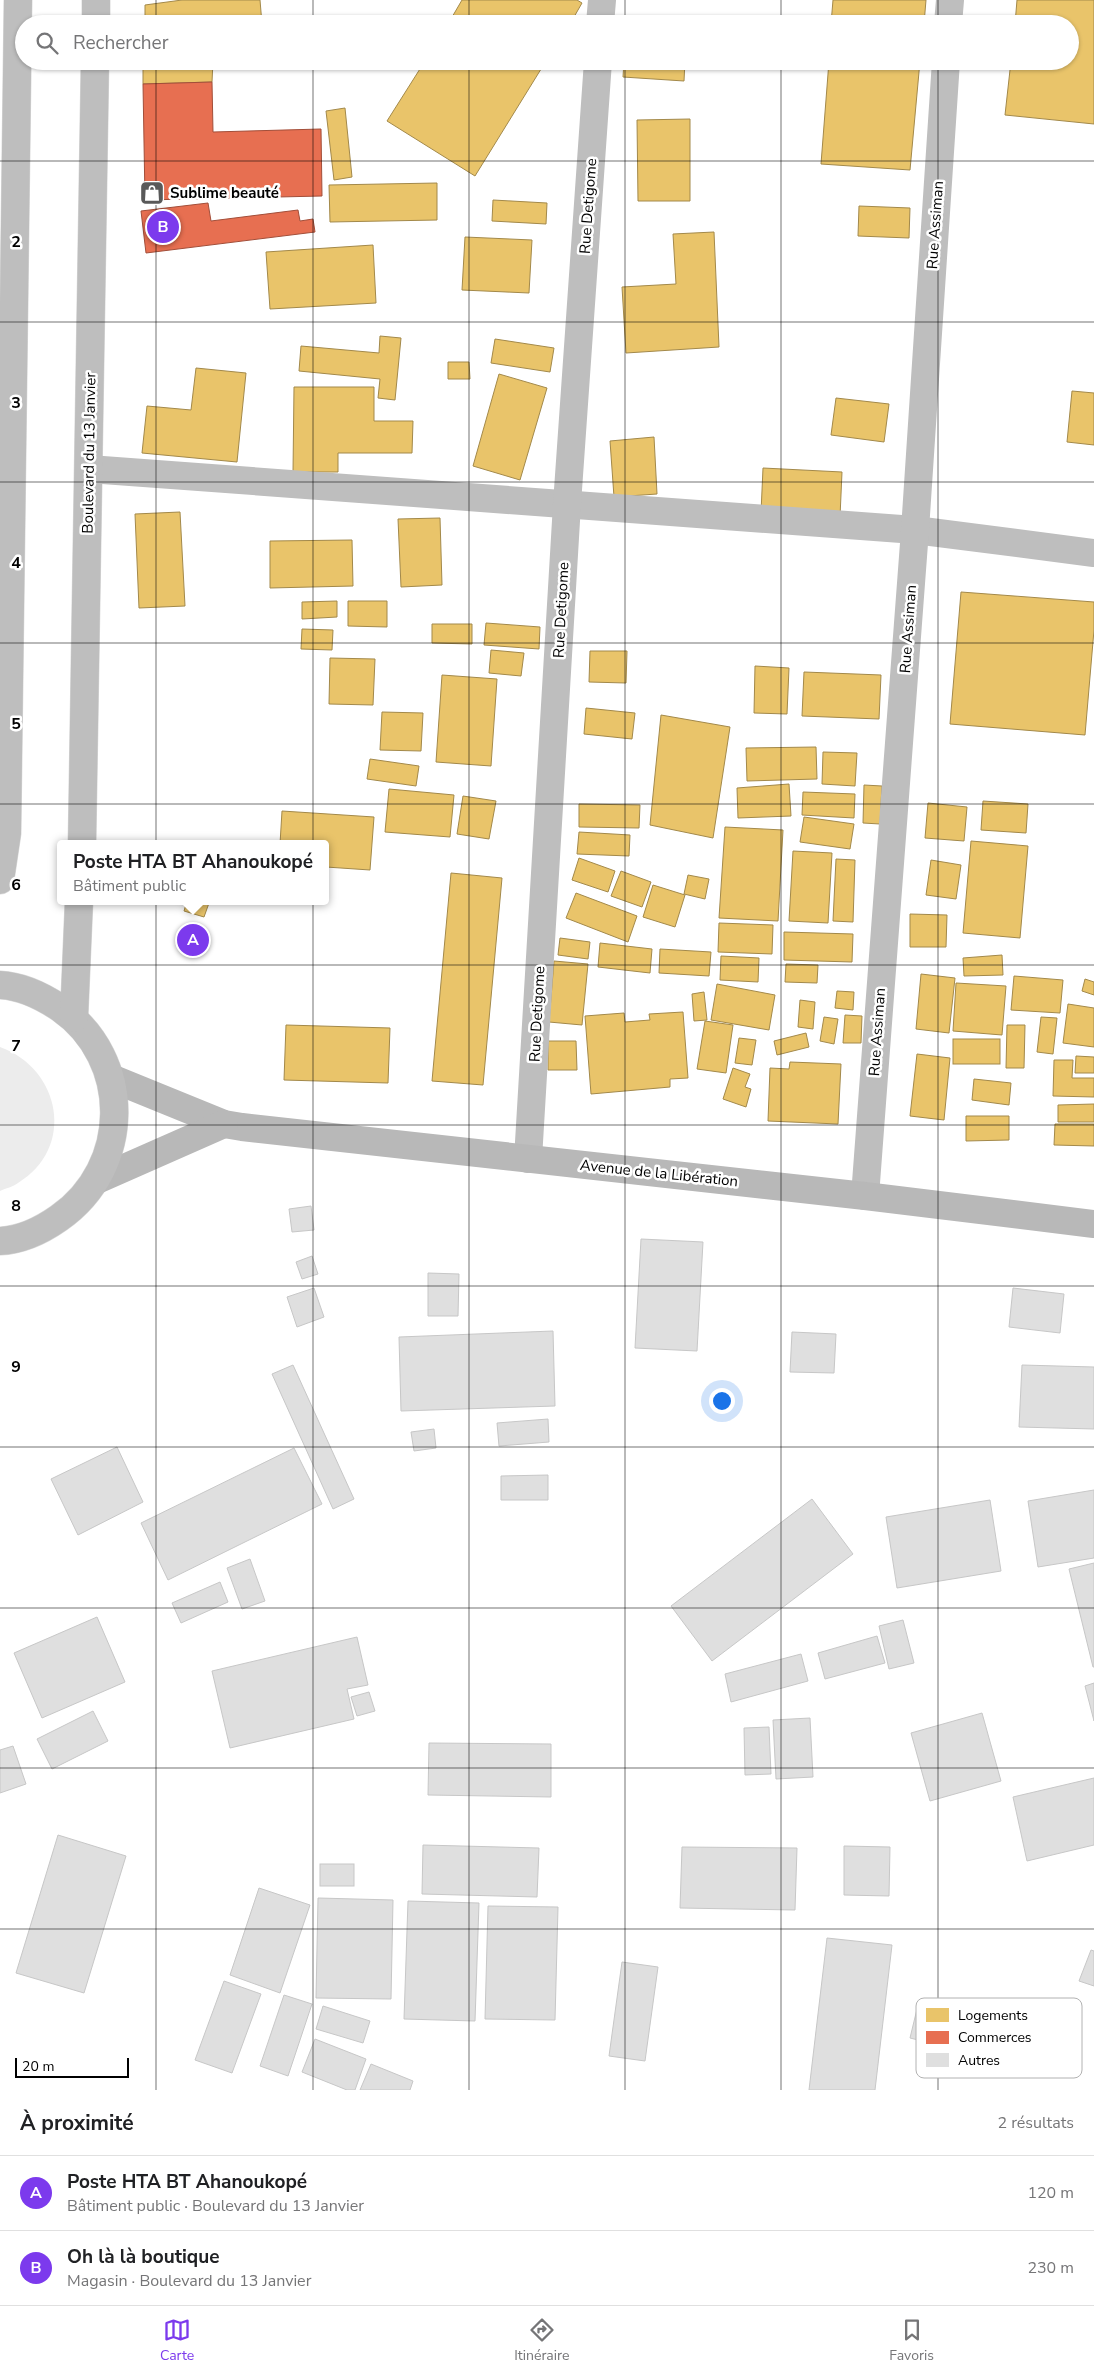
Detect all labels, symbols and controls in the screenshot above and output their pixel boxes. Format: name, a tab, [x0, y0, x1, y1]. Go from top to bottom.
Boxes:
search box	[15, 15, 1079, 70]
icon: search	[33, 29, 61, 57]
text: Rechercher	[73, 30, 168, 56]
street label: Rue Detigome	[575, 157, 601, 255]
shop icon: Sublime beauté	[139, 180, 165, 206]
street label: Rue Assiman	[922, 180, 948, 270]
place label: Sublime beauté	[170, 183, 279, 203]
pin: B	[147, 208, 179, 246]
text: 2	[11, 231, 21, 253]
street label: Boulevard du 13 Janvier	[78, 372, 100, 534]
text: 3	[11, 392, 21, 414]
text: 4	[11, 552, 21, 574]
street label: Rue Detigome	[548, 561, 574, 658]
street label: Rue Assiman	[895, 584, 921, 674]
text: 5	[11, 713, 21, 735]
popup	[57, 840, 329, 905]
text: Poste HTA BT Ahanoukopé	[73, 849, 313, 875]
text: 6	[11, 874, 21, 896]
text: Bâtiment public	[73, 875, 186, 897]
pin: A	[177, 921, 209, 959]
street label: Rue Detigome	[524, 965, 550, 1062]
street label: Rue Assiman	[864, 987, 890, 1077]
text: 7	[11, 1035, 21, 1057]
street label: Avenue de la Libération	[579, 1155, 739, 1191]
text: 8	[11, 1195, 21, 1217]
text: 9	[11, 1356, 21, 1378]
your location	[709, 1388, 735, 1414]
legend	[916, 1998, 1082, 2078]
text: Logements	[958, 2006, 1028, 2025]
text: Commerces	[958, 2028, 1032, 2047]
text: Autres	[958, 2051, 1000, 2070]
scale bar	[15, 2055, 129, 2078]
text: 20 m	[22, 2057, 54, 2076]
text: À proximité	[20, 2109, 134, 2137]
text: 2 résultats	[998, 2112, 1074, 2134]
text: Poste HTA BT Ahanoukopé	[67, 2169, 307, 2195]
text: A	[30, 2182, 42, 2204]
text: 120 m	[1027, 2182, 1074, 2204]
text: Bâtiment public · Boulevard du 13 Janvier	[67, 2195, 364, 2217]
text: Oh là là boutique	[67, 2244, 220, 2270]
text: B	[30, 2257, 42, 2279]
text: 230 m	[1027, 2257, 1074, 2279]
text: Magasin · Boulevard du 13 Janvier	[67, 2270, 311, 2292]
tab: Carte	[160, 2316, 194, 2365]
tab: Itinéraire	[514, 2316, 569, 2365]
tab: Favoris	[889, 2316, 934, 2365]

